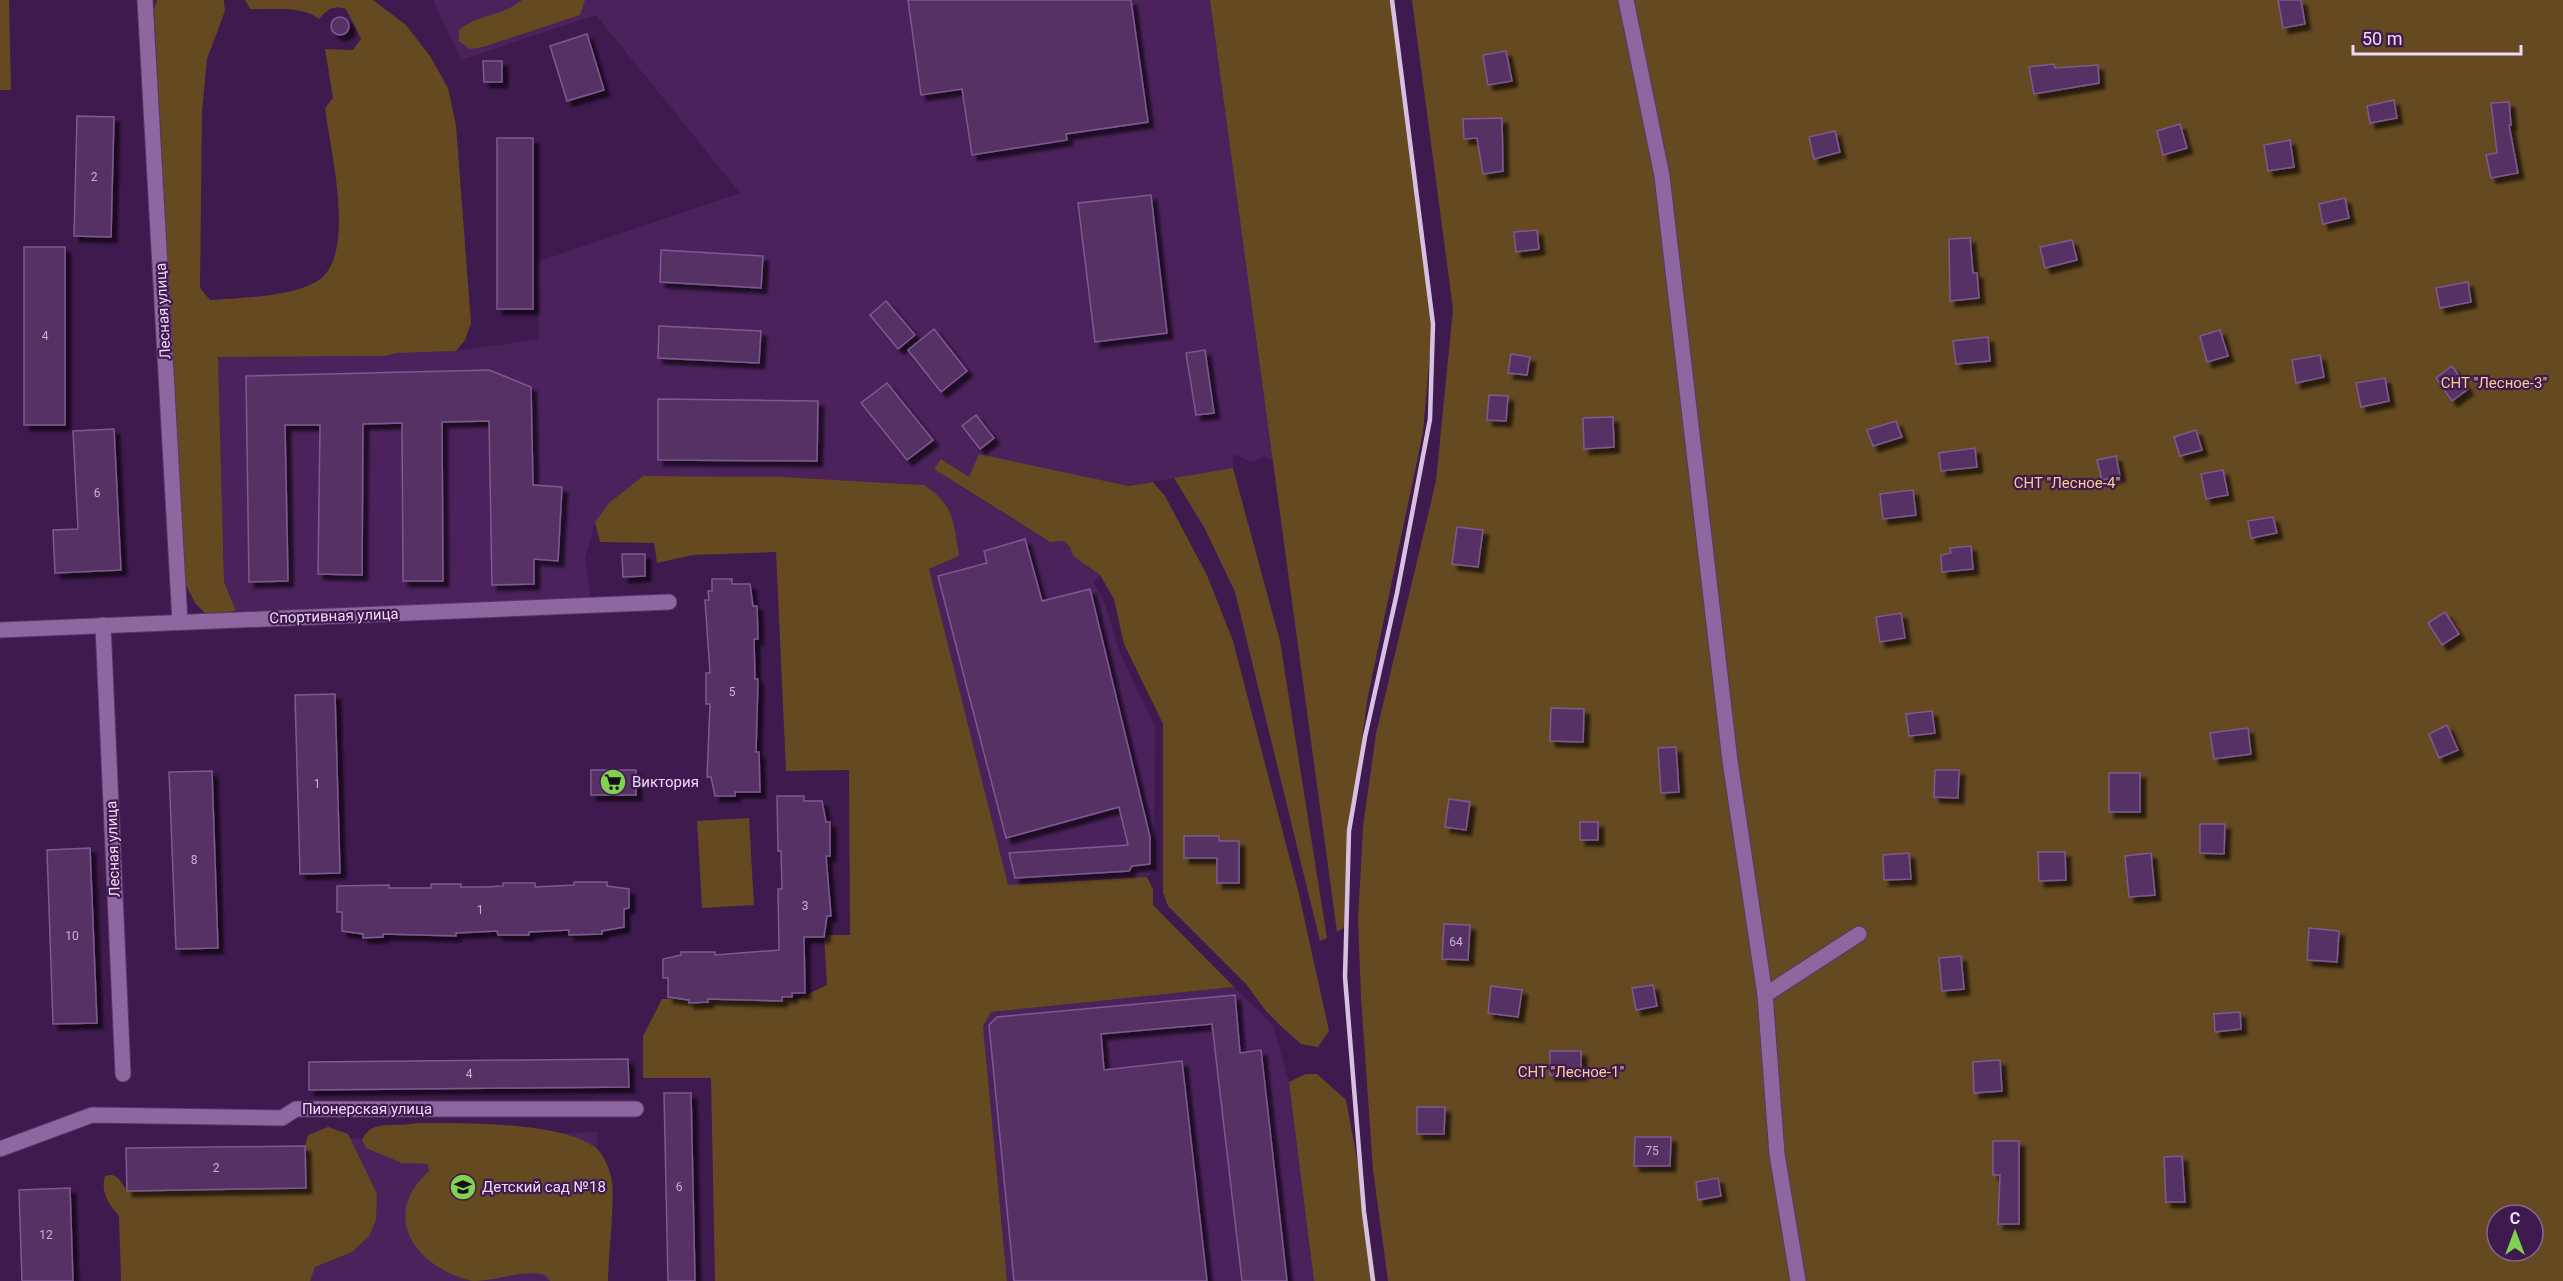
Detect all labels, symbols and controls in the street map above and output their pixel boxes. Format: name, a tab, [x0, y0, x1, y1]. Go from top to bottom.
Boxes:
scale bar	[2353, 18, 2521, 56]
text: 50 m	[2362, 28, 2402, 49]
house number: 2	[91, 170, 98, 184]
street label: Лесная улица	[151, 262, 175, 360]
house number: 4	[42, 329, 49, 343]
park label: СНТ "Лесное-3"	[2441, 374, 2547, 392]
park label: СНТ "Лесное-4"	[2014, 474, 2120, 492]
house number: 6	[94, 486, 101, 500]
street label: Спортивная улица	[269, 605, 399, 627]
house number: 5	[729, 685, 736, 699]
supermarket icon: Виктория	[598, 767, 628, 797]
place label: Виктория	[632, 773, 699, 791]
house number: 1	[314, 777, 320, 791]
street label: Лесная улица	[102, 801, 124, 897]
house number: 8	[191, 853, 198, 867]
house number: 3	[802, 899, 808, 913]
house number: 1	[477, 903, 483, 917]
house number: 10	[65, 929, 79, 943]
house number: 64	[1449, 935, 1463, 949]
park label: СНТ "Лесное-1"	[1518, 1063, 1624, 1081]
house number: 4	[466, 1067, 473, 1081]
street label: Пионерская улица	[302, 1100, 432, 1118]
house number: 75	[1645, 1144, 1659, 1158]
house number: 2	[213, 1161, 220, 1175]
school or university icon: Детский сад №18	[448, 1172, 478, 1202]
place label: Детский сад №18	[482, 1178, 606, 1196]
house number: 6	[676, 1180, 683, 1194]
north arrow	[2485, 1203, 2545, 1263]
text: С	[2510, 1209, 2520, 1228]
house number: 12	[39, 1228, 53, 1242]

